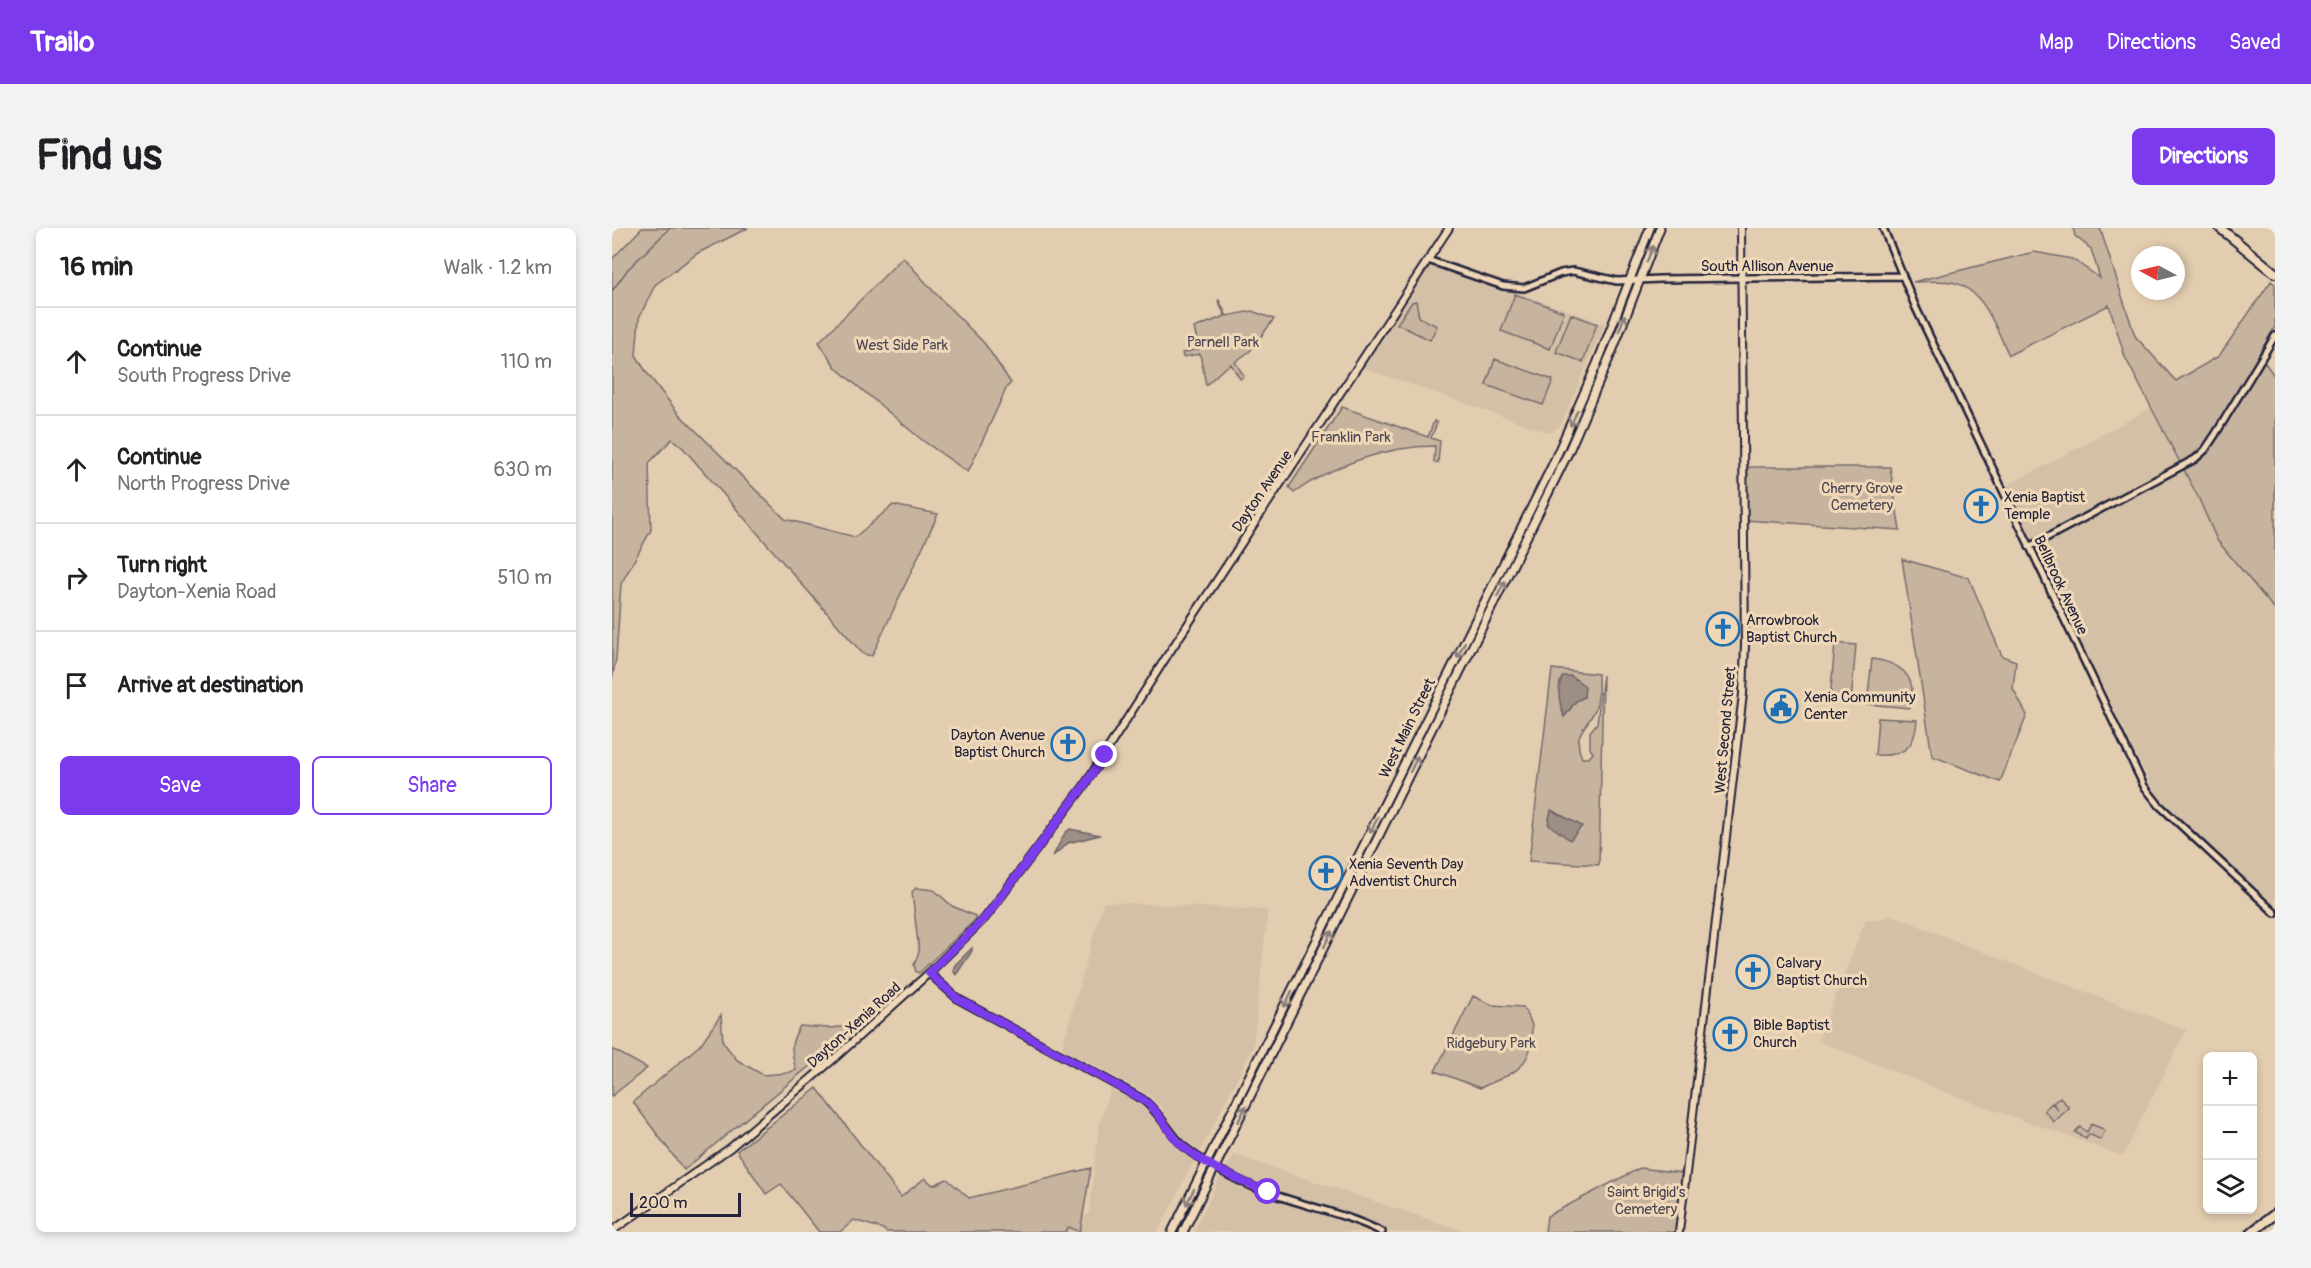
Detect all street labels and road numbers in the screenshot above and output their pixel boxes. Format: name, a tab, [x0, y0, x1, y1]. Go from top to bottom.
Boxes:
street label: South Allison Avenue	[1701, 257, 1834, 276]
street label: Dayton Avenue	[1228, 446, 1297, 536]
street label: Bellbrook Avenue	[2029, 533, 2092, 638]
street label: West Second Street	[1710, 665, 1741, 794]
street label: West Main Street	[1375, 674, 1440, 781]
street label: Dayton-Xenia Road	[804, 978, 905, 1072]

